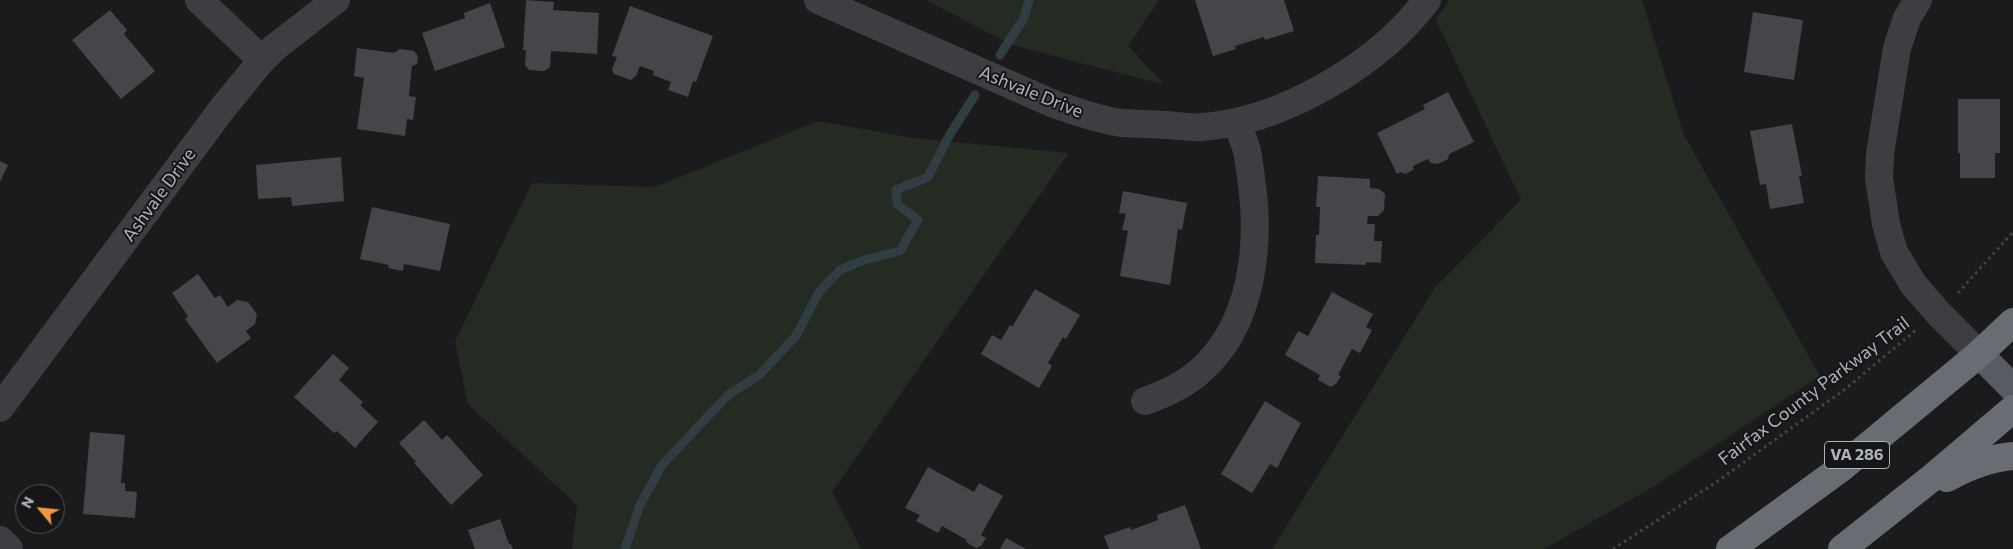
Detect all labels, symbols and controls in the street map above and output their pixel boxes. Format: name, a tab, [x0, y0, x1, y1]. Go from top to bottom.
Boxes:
street label: Ashvale Drive	[976, 61, 1086, 123]
street label: Ashvale Drive	[118, 144, 200, 246]
street label: Fairfax County Parkway Trail	[1714, 312, 1914, 470]
road number: VA 286	[1824, 442, 1890, 468]
north arrow	[15, 484, 65, 534]
text: N	[17, 494, 37, 511]

